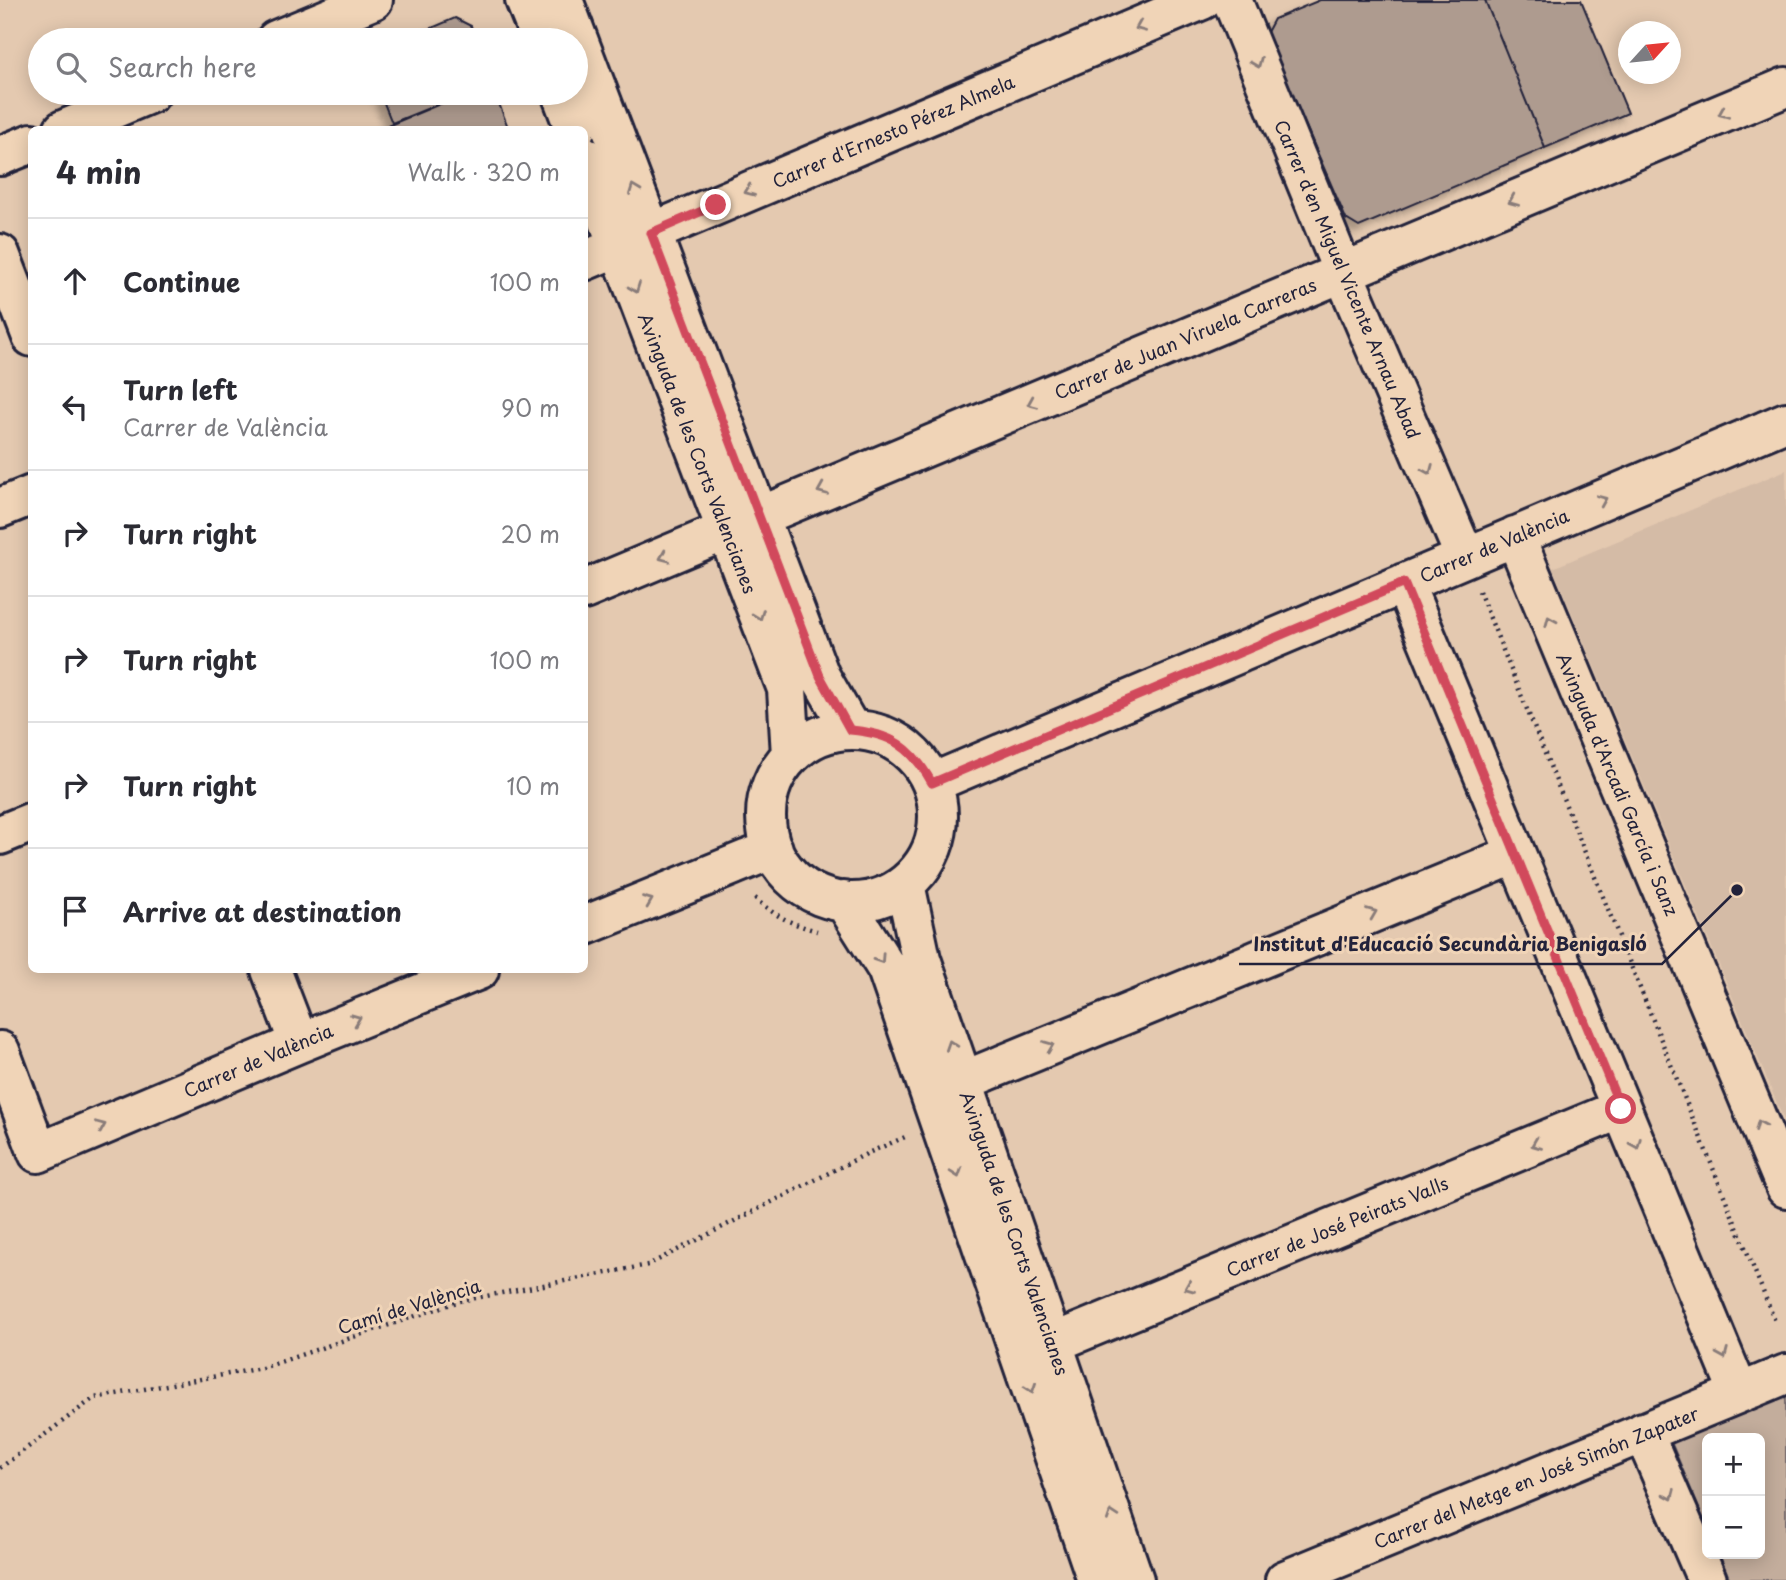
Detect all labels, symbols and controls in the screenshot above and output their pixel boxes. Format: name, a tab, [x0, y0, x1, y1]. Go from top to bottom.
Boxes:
one-way arrow	[1134, 18, 1146, 32]
north arrow	[1618, 21, 1681, 84]
search box	[28, 28, 588, 105]
text: Search here	[108, 47, 257, 86]
icon: search	[52, 48, 90, 86]
one-way arrow	[1249, 57, 1263, 69]
street label: Carrer d'Ernesto Pérez Almela	[768, 67, 1019, 194]
one-way arrow	[1718, 105, 1730, 119]
street label: Carrer d'en Miguel Vicente Arnau Abad	[1268, 115, 1428, 443]
text: 4 min	[56, 149, 142, 194]
text: Walk · 320 m	[407, 154, 560, 189]
one-way arrow	[744, 183, 756, 197]
one-way arrow	[629, 184, 643, 196]
route end	[700, 189, 731, 220]
one-way arrow	[1508, 193, 1520, 207]
icon: ahead	[56, 262, 94, 300]
text: Continue	[123, 262, 240, 301]
text: 100 m	[490, 264, 560, 299]
street label: Carrer de Juan Viruela Carreras	[1050, 270, 1320, 406]
one-way arrow	[626, 282, 640, 294]
street label: Avinguda de les Corts Valencianes	[632, 309, 764, 597]
text: Turn left	[123, 370, 238, 409]
icon: left	[56, 388, 94, 426]
text: 90 m	[501, 390, 560, 425]
one-way arrow	[1027, 394, 1039, 408]
text: Carrer de València	[123, 409, 328, 444]
one-way arrow	[1420, 463, 1434, 475]
one-way arrow	[817, 482, 829, 496]
one-way arrow	[1595, 494, 1607, 508]
street label: Carrer de València	[1415, 501, 1573, 589]
icon: right	[56, 514, 94, 552]
text: Turn right	[123, 514, 257, 553]
text: 20 m	[501, 516, 560, 551]
one-way arrow	[659, 549, 671, 563]
one-way arrow	[751, 609, 765, 621]
one-way arrow	[1544, 615, 1558, 628]
icon: right	[56, 640, 94, 678]
text: Turn right	[123, 640, 257, 679]
text: 100 m	[490, 642, 560, 677]
street label: Avinguda d'Arcadi García i Sanz	[1550, 648, 1686, 920]
icon: right	[56, 766, 94, 804]
text: Turn right	[123, 766, 257, 805]
text: 10 m	[506, 768, 560, 803]
icon: arrive	[56, 892, 94, 930]
text: Arrive at destination	[123, 892, 402, 931]
one-way arrow	[641, 895, 653, 909]
one-way arrow	[1366, 907, 1378, 921]
callout: Institut d'Educació Secundària Benigasló	[1239, 924, 1662, 964]
text: Institut d'Educació Secundària Benigasló	[1253, 929, 1647, 957]
one-way arrow	[872, 951, 885, 964]
one-way arrow	[350, 1014, 362, 1028]
street label: Carrer de València	[179, 1016, 337, 1104]
one-way arrow	[945, 1040, 959, 1052]
one-way arrow	[1041, 1040, 1054, 1054]
street label: Avinguda de les Corts Valencianes	[954, 1087, 1076, 1379]
route start	[1605, 1093, 1636, 1124]
one-way arrow	[1754, 1119, 1768, 1131]
one-way arrow	[94, 1120, 107, 1134]
one-way arrow	[1530, 1136, 1542, 1150]
one-way arrow	[1628, 1137, 1642, 1150]
one-way arrow	[949, 1166, 963, 1178]
street label: Carrer de José Peirats Valls	[1222, 1169, 1452, 1283]
street label: Camí de València	[334, 1271, 484, 1341]
one-way arrow	[1184, 1278, 1196, 1292]
one-way arrow	[1715, 1348, 1729, 1360]
one-way arrow	[1023, 1381, 1037, 1393]
street label: Carrer del Metge en José Simón Zapater	[1369, 1399, 1703, 1555]
map controls	[1702, 1433, 1765, 1559]
button: +	[1702, 1433, 1765, 1496]
one-way arrow	[1662, 1488, 1676, 1500]
button: −	[1702, 1496, 1765, 1559]
one-way arrow	[1106, 1510, 1120, 1522]

